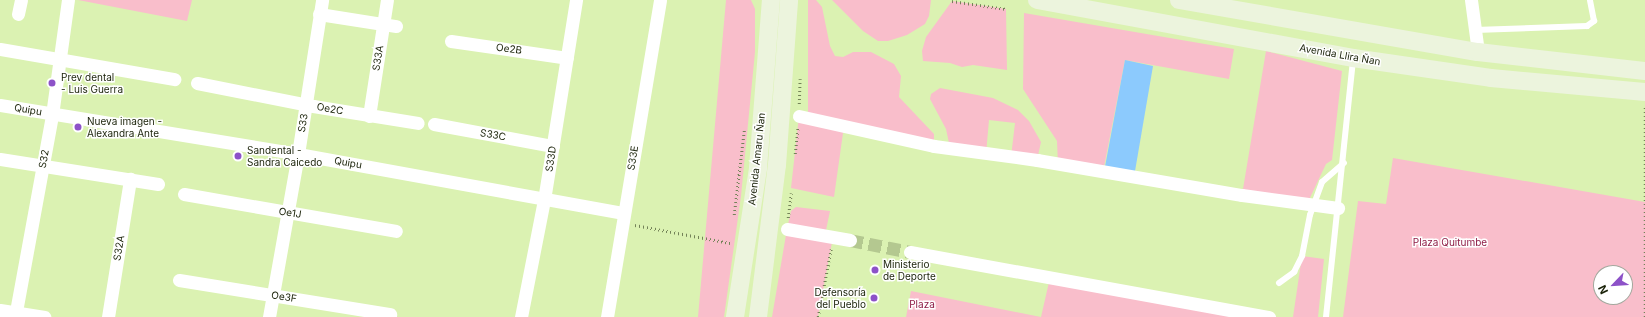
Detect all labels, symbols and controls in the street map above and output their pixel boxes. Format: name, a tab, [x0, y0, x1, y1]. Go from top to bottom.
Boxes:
street label: Oe2B	[495, 41, 523, 57]
street label: Avenida Llira Ñan	[1299, 42, 1381, 68]
street label: S33A	[370, 44, 386, 72]
place label: Prev dental - Luis Guerra	[61, 71, 123, 94]
marker: Prev dental - Luis Guerra	[46, 77, 58, 89]
street label: Oe2C	[316, 101, 344, 117]
street label: Quipu	[13, 102, 43, 118]
street label: Avenida Amaru Ñan	[746, 112, 768, 206]
street label: S33	[296, 113, 310, 133]
place label: Nueva imagen - Alexandra Ante	[87, 115, 162, 138]
marker: Nueva imagen - Alexandra Ante	[72, 121, 84, 133]
street label: S33C	[479, 127, 507, 143]
place label: Sandental - Sandra Caicedo	[247, 144, 322, 168]
street label: S33D	[543, 145, 559, 173]
street label: S33E	[625, 145, 641, 171]
street label: S32	[36, 149, 52, 169]
marker: Sandental - Sandra Caicedo	[232, 150, 244, 162]
street label: Quipu	[333, 155, 363, 171]
street label: Oe1J	[278, 205, 302, 221]
street label: S32A	[111, 234, 127, 262]
park label: Plaza Quitumbe	[1413, 237, 1487, 249]
place label: Ministerio de Deporte	[883, 258, 936, 282]
marker: Ministerio de Deporte	[870, 265, 880, 275]
north arrow	[1593, 265, 1633, 305]
text: N	[1595, 283, 1611, 296]
place label: Defensoría del Pueblo	[815, 286, 866, 310]
street label: Oe3F	[270, 289, 298, 305]
marker: Defensoría del Pueblo	[869, 293, 879, 303]
park label: Plaza	[909, 299, 935, 311]

